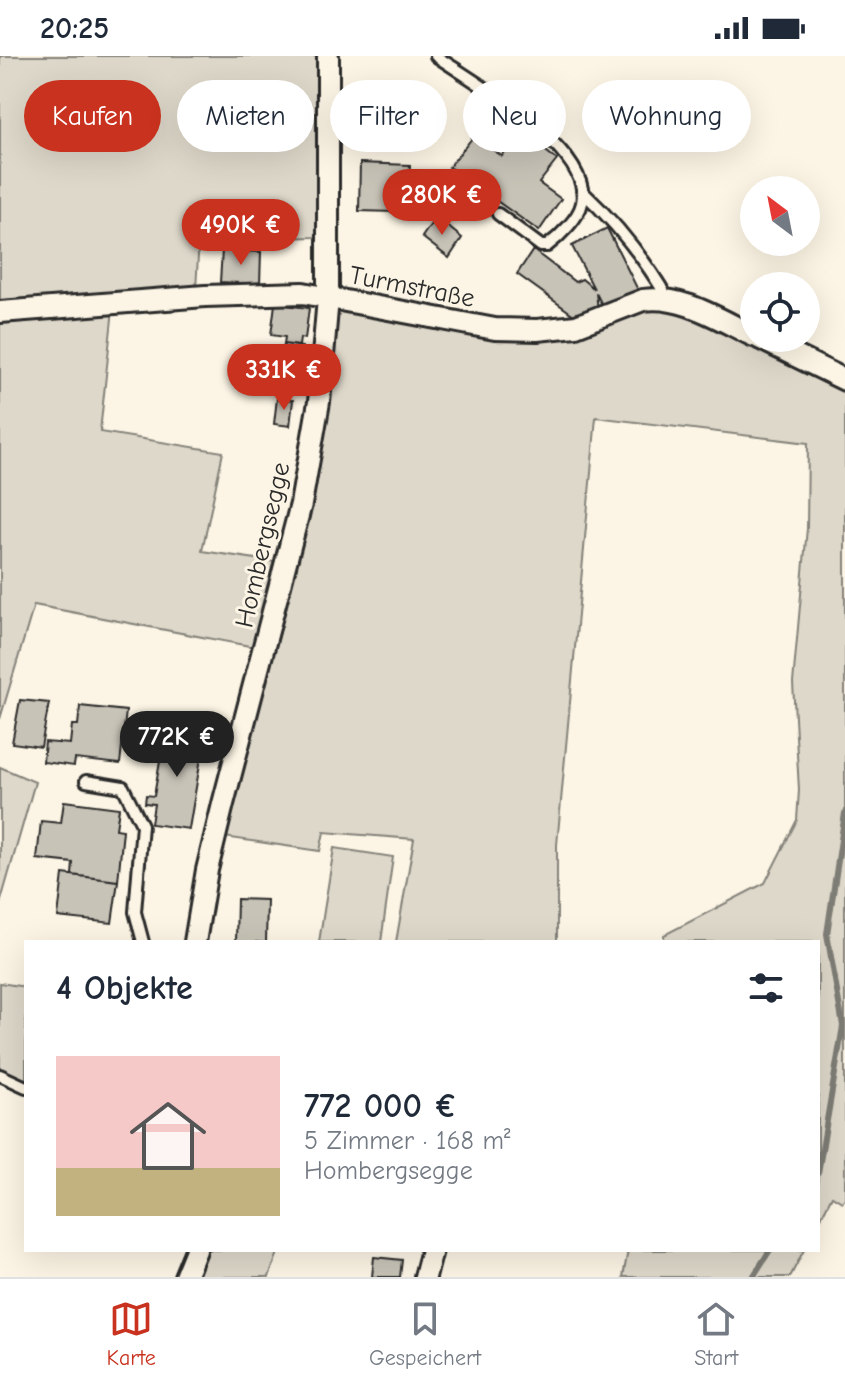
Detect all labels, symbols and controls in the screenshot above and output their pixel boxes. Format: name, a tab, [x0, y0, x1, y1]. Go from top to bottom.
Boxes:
text: 20:25	[40, 11, 109, 46]
chip: Kaufen	[24, 80, 161, 152]
chip: Mieten	[177, 80, 314, 152]
chip: Filter	[330, 80, 447, 152]
chip: Neu	[463, 80, 566, 152]
chip: Wohnung	[582, 80, 751, 152]
pin: 280K €	[377, 169, 507, 237]
north arrow	[740, 176, 820, 256]
map controls	[740, 176, 820, 352]
text: 280K €	[401, 180, 483, 210]
pin: 490K €	[176, 199, 306, 267]
text: 490K €	[200, 210, 282, 240]
street label: Turmstraße	[347, 260, 477, 314]
button: locate	[740, 272, 820, 352]
pin: 331K €	[219, 344, 349, 412]
text: 331K €	[245, 355, 323, 385]
street label: Hombergsegge	[229, 459, 297, 631]
pin: 772K €	[112, 711, 242, 779]
text: 772K €	[138, 722, 216, 752]
icon: filters	[744, 966, 788, 1010]
text: 4 Objekte	[56, 968, 193, 1008]
text: 772 000 €	[304, 1086, 458, 1126]
icon: home	[120, 1088, 216, 1184]
text: 5 Zimmer · 168 m²	[304, 1126, 511, 1156]
text: Hombergsegge	[304, 1156, 473, 1186]
tab: Karte	[107, 1297, 156, 1371]
tab: Gespeichert	[369, 1297, 481, 1371]
tab: Start	[694, 1297, 738, 1371]

